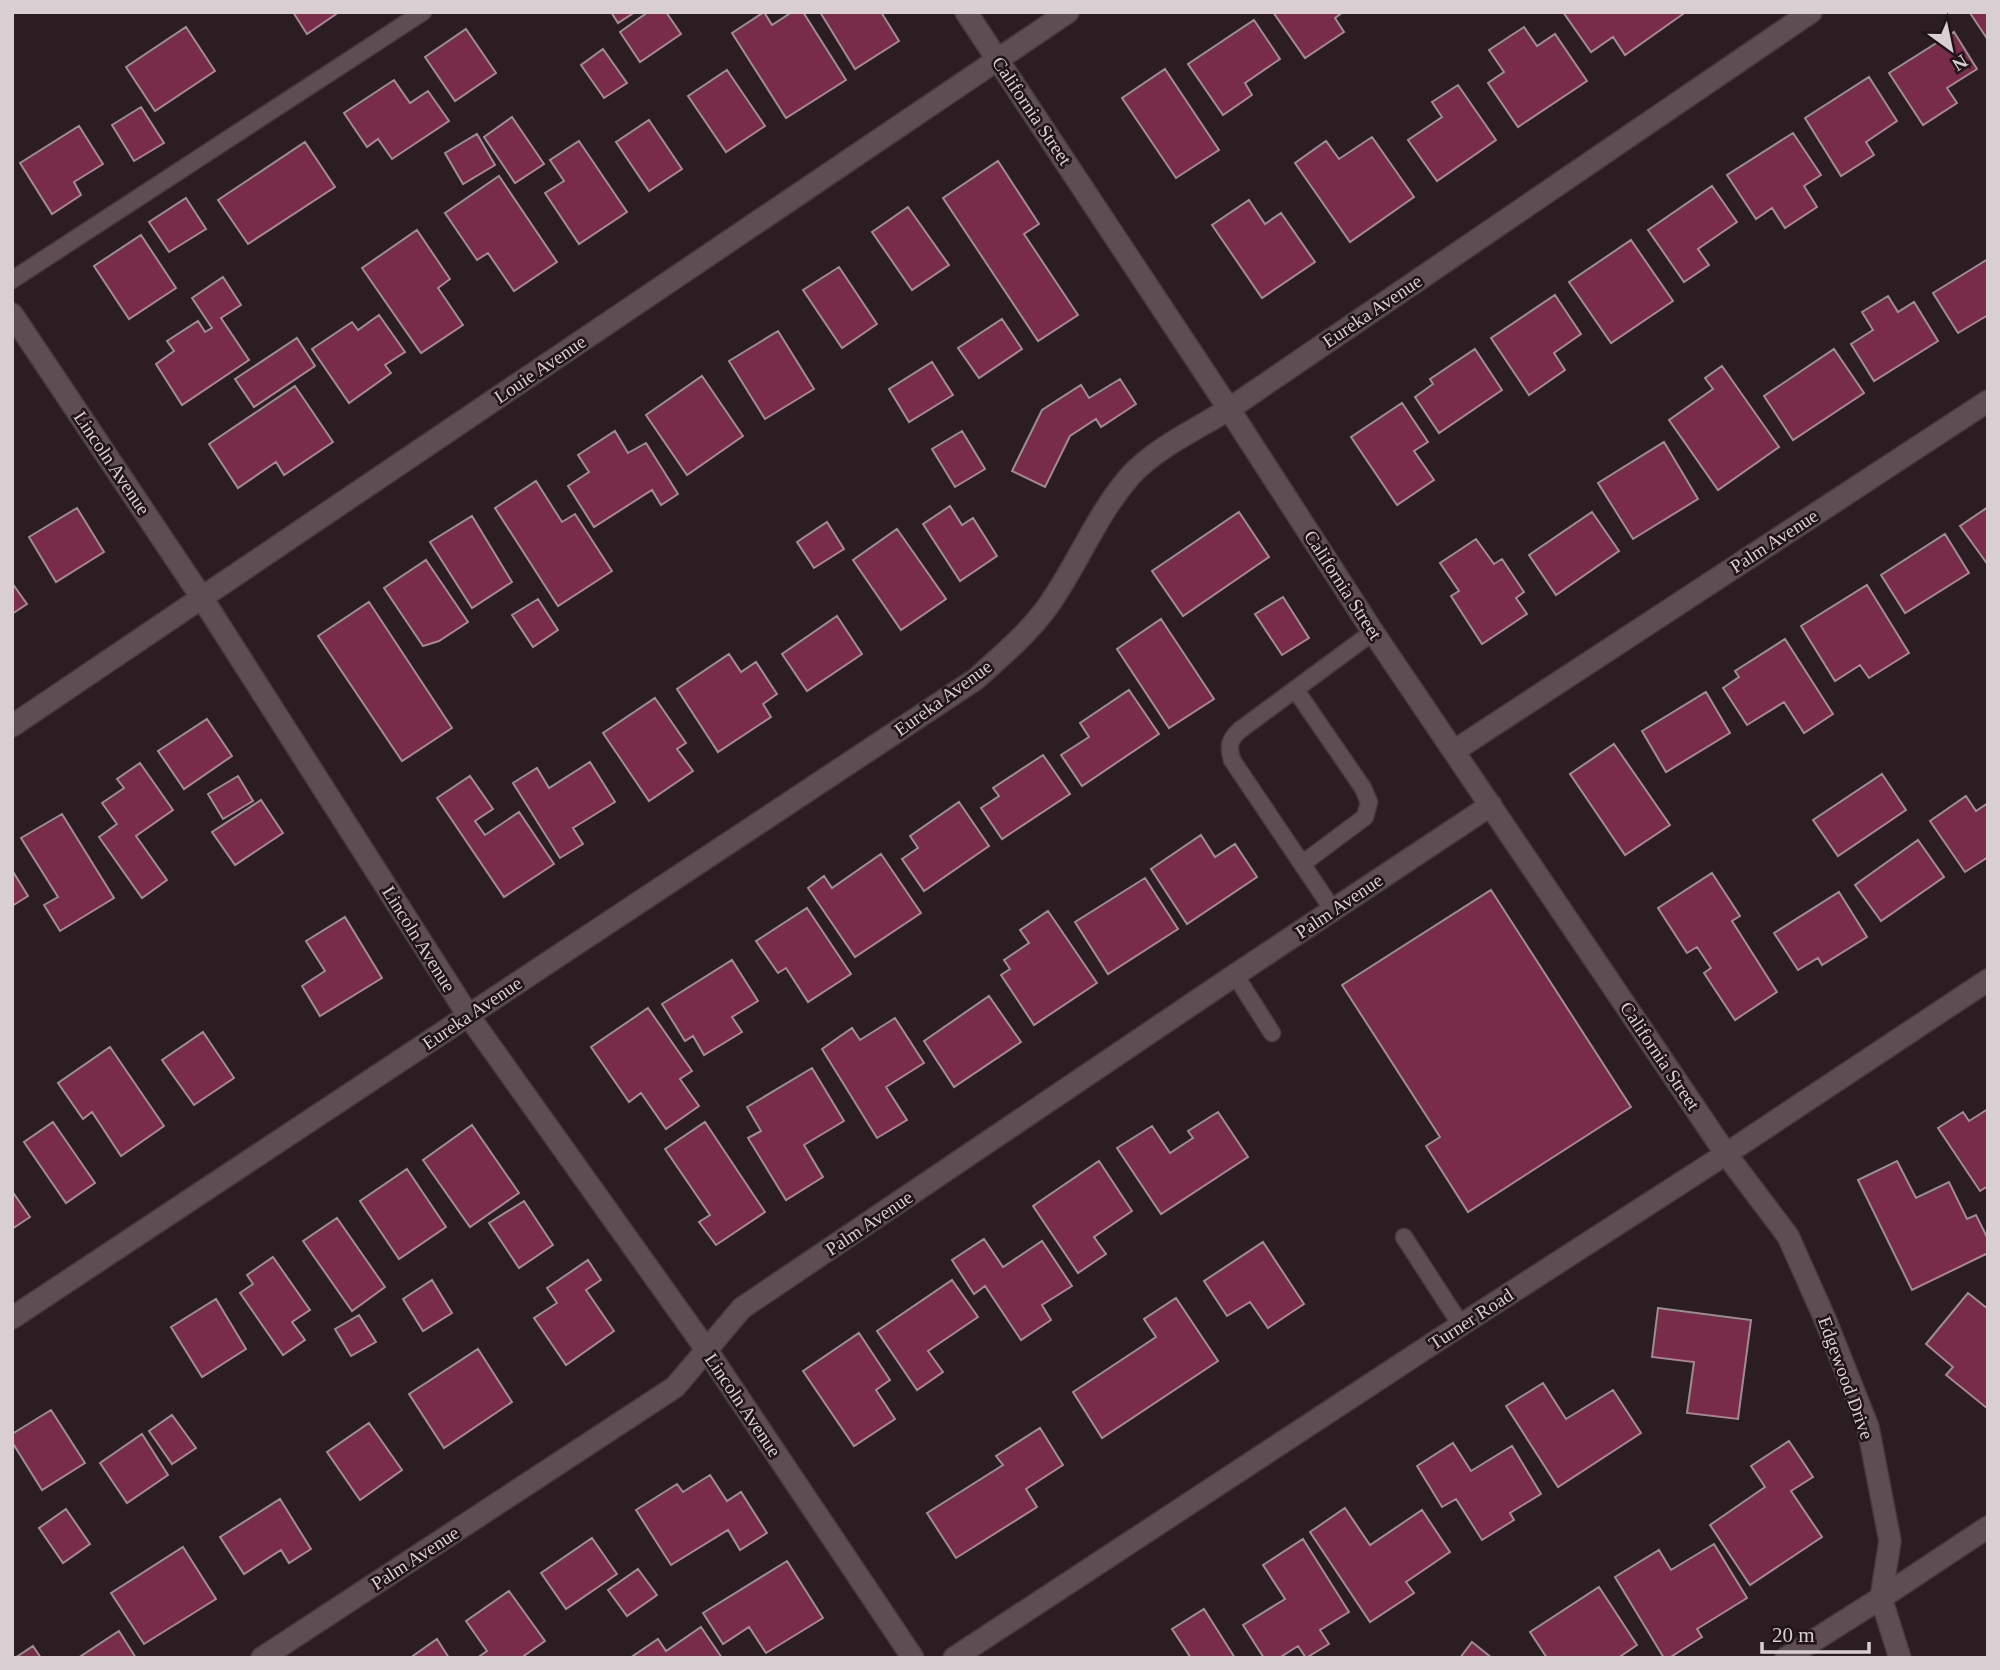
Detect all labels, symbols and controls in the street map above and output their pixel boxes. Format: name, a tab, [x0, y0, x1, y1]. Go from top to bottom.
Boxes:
north arrow	[1916, 14, 1986, 84]
text: N	[1948, 50, 1971, 76]
street label: California Street	[988, 53, 1076, 170]
street label: Eureka Avenue	[1318, 270, 1426, 352]
street label: Louie Avenue	[490, 331, 590, 407]
street label: Lincoln Avenue	[70, 407, 154, 519]
street label: Palm Avenue	[1726, 505, 1822, 577]
street label: California Street	[1300, 526, 1387, 644]
street label: Eureka Avenue	[890, 656, 996, 740]
street label: Palm Avenue	[1291, 869, 1387, 943]
street label: Lincoln Avenue	[378, 882, 460, 996]
street label: Eureka Avenue	[418, 972, 526, 1054]
street label: California Street	[1616, 998, 1704, 1115]
street label: Palm Avenue	[821, 1186, 917, 1260]
street label: Turner Road	[1425, 1284, 1517, 1354]
street label: Edgewood Drive	[1814, 1314, 1878, 1442]
street label: Lincoln Avenue	[701, 1349, 785, 1461]
street label: Palm Avenue	[367, 1522, 463, 1594]
scale bar	[1762, 1610, 1869, 1654]
text: 20 m	[1772, 1623, 1815, 1647]

